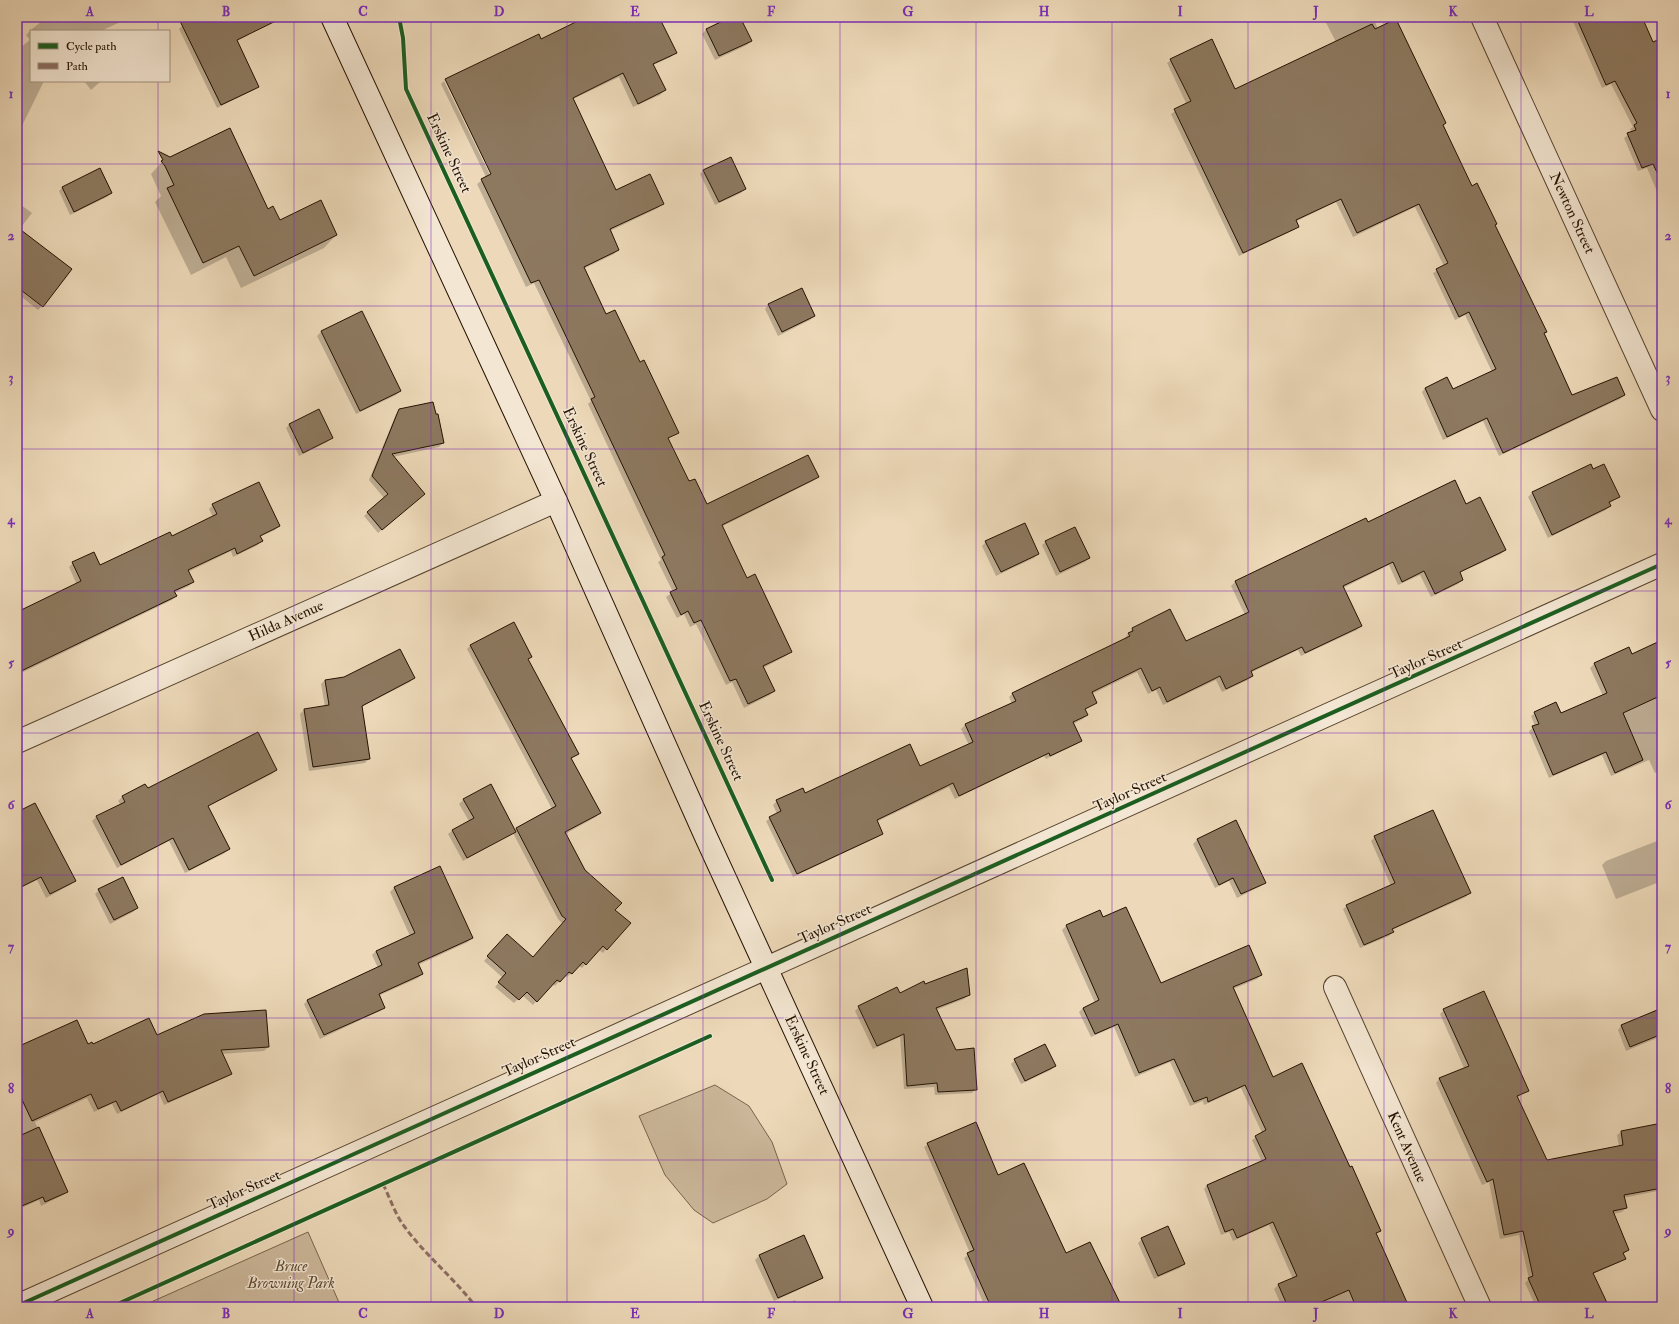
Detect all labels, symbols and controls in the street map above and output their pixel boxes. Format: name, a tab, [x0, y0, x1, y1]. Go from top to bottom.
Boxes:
text: A	[85, 4, 95, 20]
text: B	[222, 4, 230, 20]
text: C	[358, 4, 368, 20]
text: D	[494, 4, 505, 20]
text: E	[630, 4, 640, 20]
text: F	[767, 4, 776, 20]
text: G	[903, 4, 914, 20]
text: H	[1039, 4, 1050, 20]
text: I	[1177, 4, 1183, 20]
text: J	[1312, 4, 1319, 21]
text: K	[1448, 4, 1458, 20]
text: L	[1584, 4, 1594, 20]
legend	[30, 30, 170, 82]
text: Cycle path	[66, 39, 117, 54]
text: Path	[66, 59, 89, 74]
text: 1	[9, 86, 14, 102]
text: 1	[1666, 86, 1671, 102]
street label: Erskine Street	[422, 110, 476, 196]
street label: Newton Street	[1545, 169, 1599, 257]
text: 2	[8, 228, 15, 244]
text: 2	[1665, 228, 1672, 244]
text: 3	[9, 370, 14, 386]
text: 3	[1666, 370, 1671, 386]
street label: Erskine Street	[558, 404, 612, 490]
text: 4	[6, 512, 15, 528]
text: 4	[1663, 512, 1672, 528]
street label: Hilda Avenue	[246, 596, 326, 646]
street label: Taylor Street	[1387, 634, 1466, 684]
text: 5	[8, 655, 14, 671]
text: 5	[1665, 655, 1671, 671]
street label: Erskine Street	[694, 698, 748, 784]
street label: Taylor Street	[1091, 767, 1170, 817]
text: 6	[8, 797, 16, 813]
text: 6	[1665, 797, 1673, 813]
street label: Taylor Street	[796, 899, 875, 949]
text: 7	[8, 939, 15, 955]
text: 7	[1665, 939, 1672, 955]
street label: Erskine Street	[780, 1012, 834, 1098]
street label: Taylor Street	[500, 1032, 579, 1082]
text: 8	[8, 1081, 14, 1097]
text: 8	[1665, 1081, 1671, 1097]
street label: Kent Avenue	[1383, 1109, 1431, 1185]
street label: Taylor Street	[205, 1165, 284, 1215]
text: 9	[6, 1223, 15, 1239]
text: 9	[1663, 1223, 1672, 1239]
park label: Bruce Browning Park	[246, 1257, 335, 1293]
text: A	[85, 1306, 95, 1322]
text: B	[222, 1306, 230, 1322]
text: C	[358, 1306, 368, 1322]
text: D	[494, 1306, 505, 1322]
text: E	[630, 1306, 640, 1322]
text: F	[767, 1306, 776, 1322]
text: G	[903, 1306, 914, 1322]
text: H	[1039, 1306, 1050, 1322]
text: I	[1177, 1306, 1183, 1322]
text: J	[1312, 1306, 1319, 1323]
text: K	[1448, 1306, 1458, 1322]
text: L	[1584, 1306, 1594, 1322]

